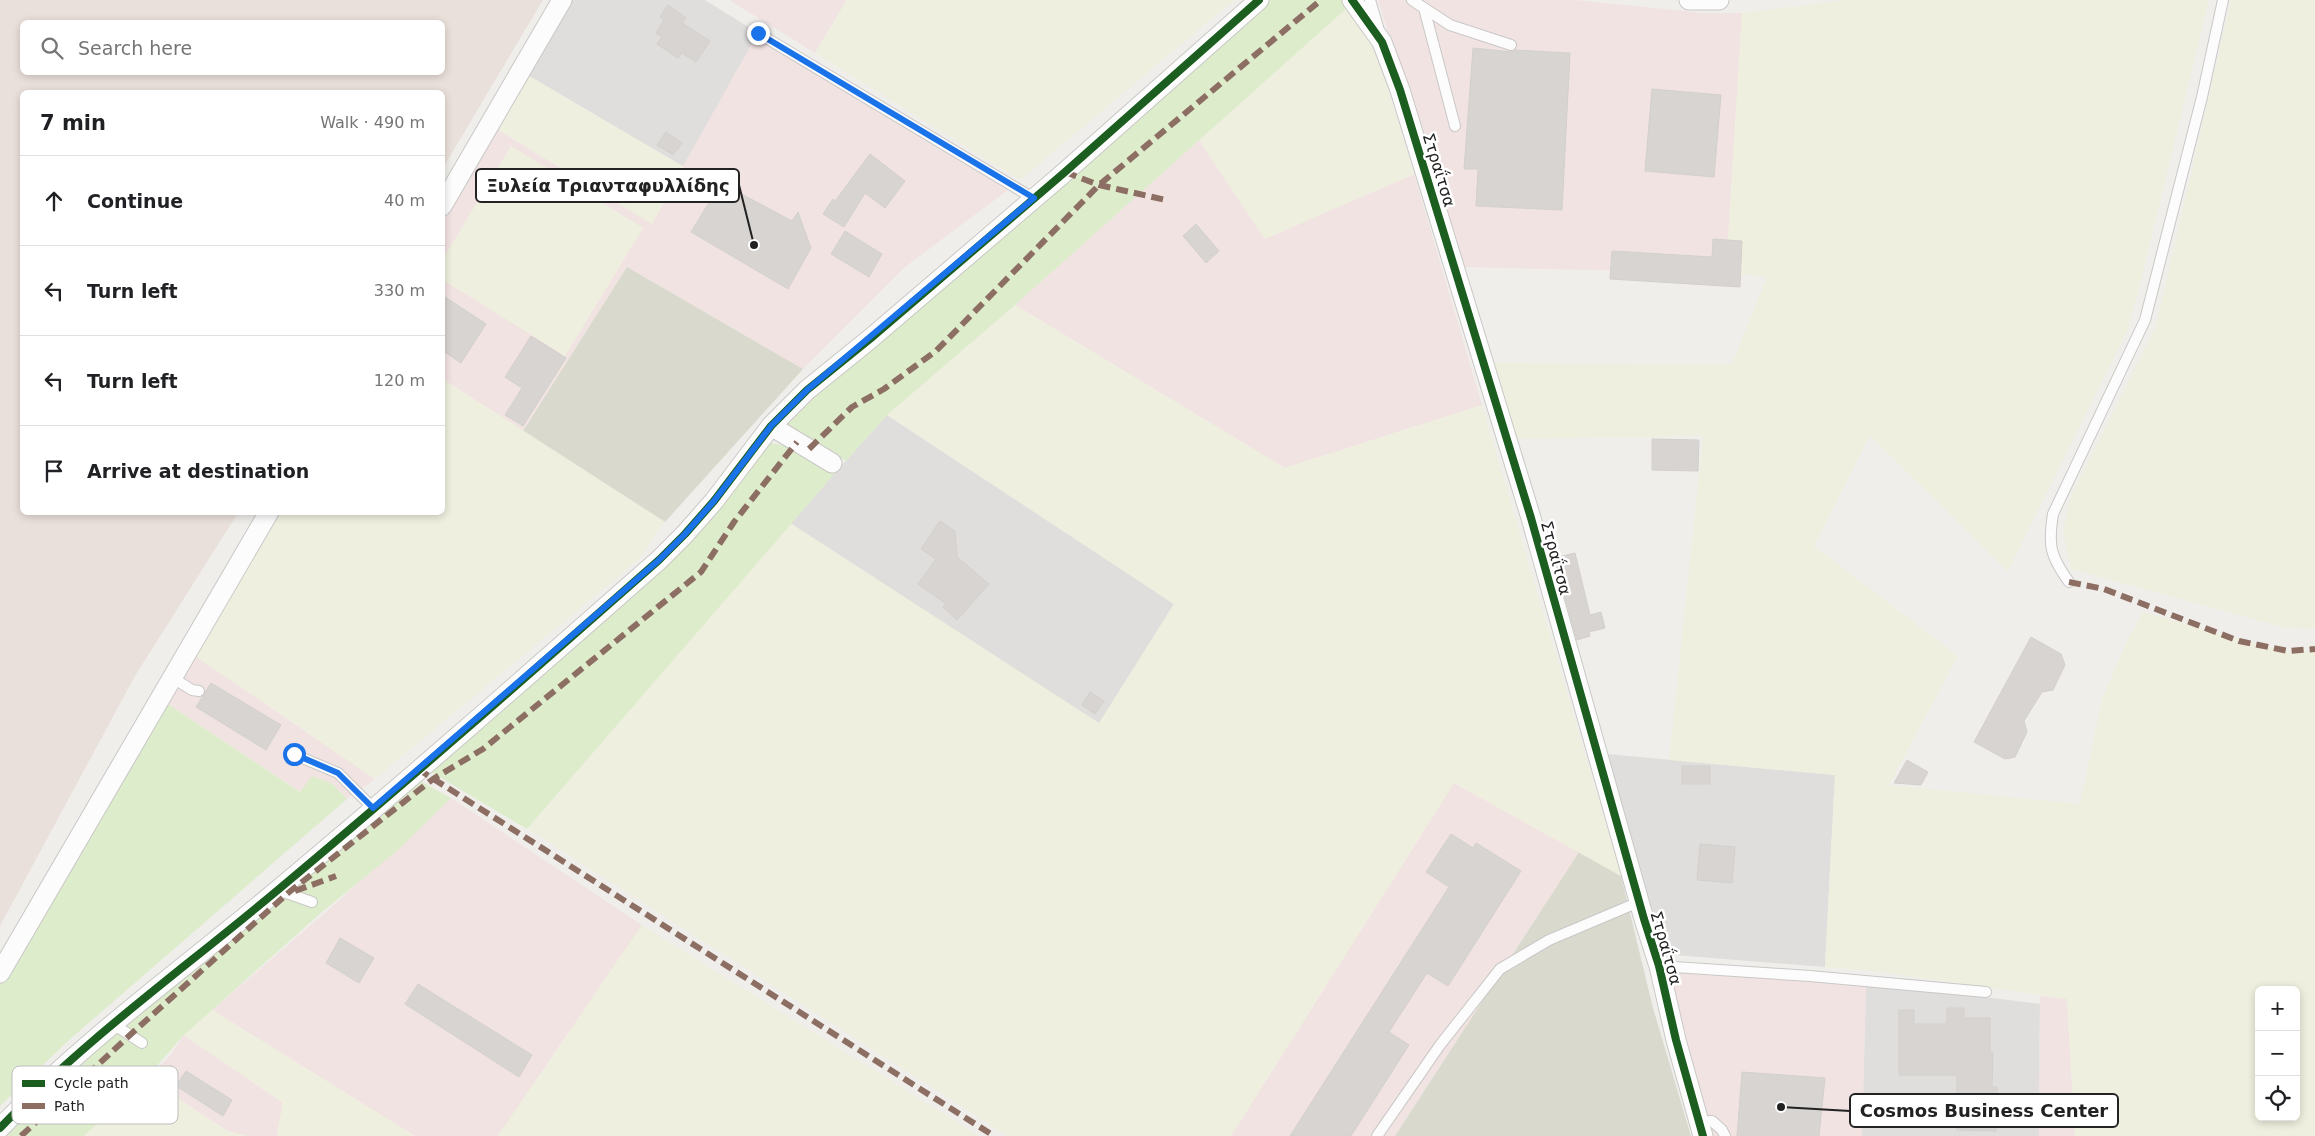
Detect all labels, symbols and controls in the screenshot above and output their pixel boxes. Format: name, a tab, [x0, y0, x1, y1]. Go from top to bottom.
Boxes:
search box	[20, 20, 445, 75]
route end	[747, 22, 770, 45]
icon: search	[38, 34, 66, 62]
text: Search here	[78, 37, 192, 59]
text: 7 min	[40, 111, 106, 135]
text: Walk · 490 m	[320, 113, 425, 132]
street label: Στραΐτσα	[1419, 131, 1460, 209]
callout: Ξυλεία Τριανταφυλλίδης	[476, 169, 739, 202]
text: Ξυλεία Τριανταφυλλίδης	[486, 175, 730, 196]
icon: ahead	[40, 187, 68, 215]
text: Continue	[87, 190, 183, 212]
text: 40 m	[384, 191, 425, 210]
icon: left	[40, 277, 68, 305]
text: Turn left	[87, 280, 178, 302]
text: 330 m	[374, 281, 425, 300]
icon: left	[40, 367, 68, 395]
text: Turn left	[87, 370, 178, 392]
text: 120 m	[374, 371, 425, 390]
icon: arrive	[40, 457, 68, 485]
text: Arrive at destination	[87, 460, 309, 482]
street label: Στραΐτσα	[1537, 518, 1576, 597]
route start	[283, 743, 306, 766]
street label: Στραΐτσα	[1646, 908, 1687, 987]
map controls	[2255, 986, 2300, 1121]
button: +	[2255, 986, 2300, 1031]
button: −	[2255, 1031, 2300, 1076]
legend	[12, 1066, 178, 1124]
text: Cycle path	[54, 1075, 129, 1091]
button: locate	[2255, 1076, 2300, 1121]
callout: Cosmos Business Center	[1850, 1094, 2118, 1127]
text: Path	[54, 1098, 85, 1114]
text: Cosmos Business Center	[1860, 1100, 2108, 1121]

